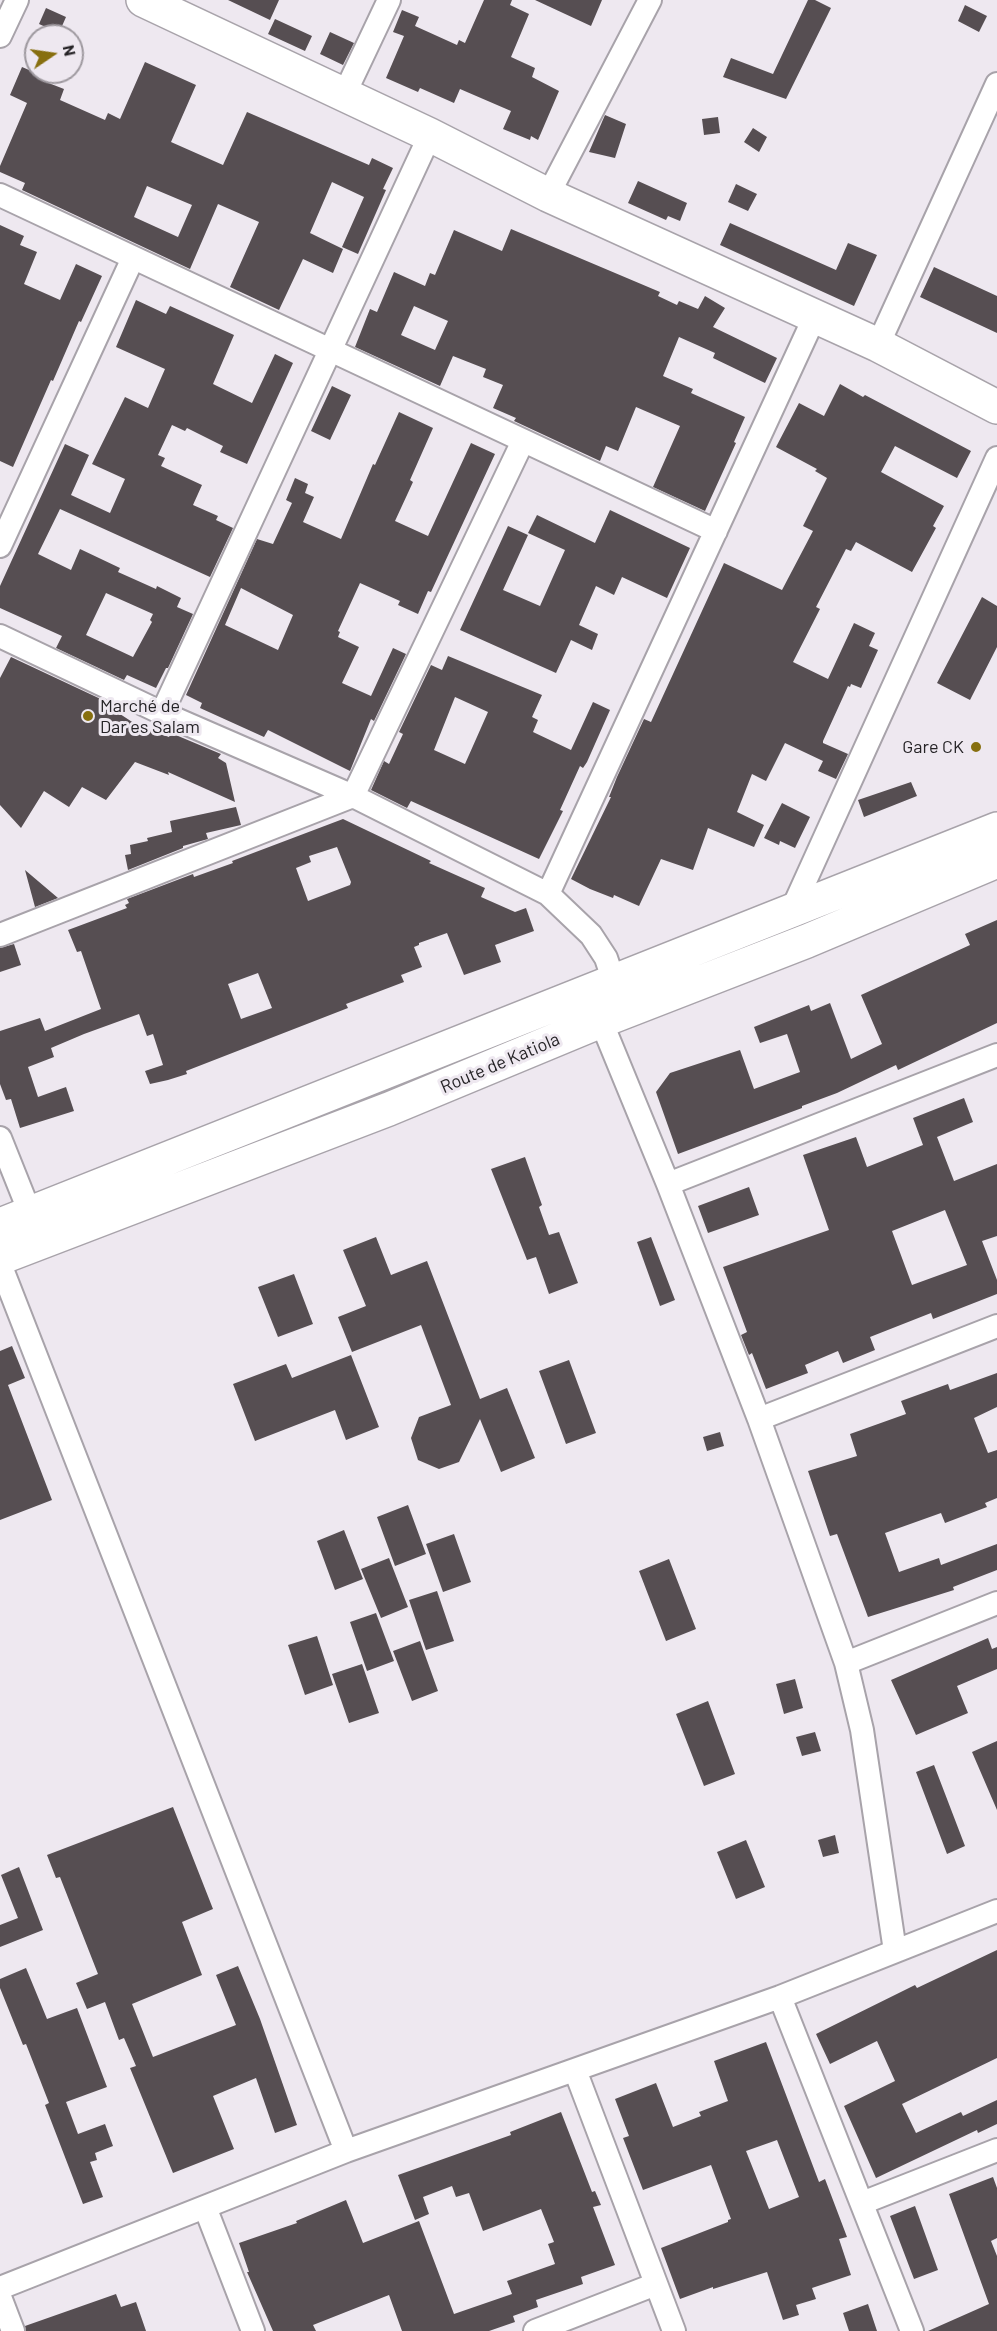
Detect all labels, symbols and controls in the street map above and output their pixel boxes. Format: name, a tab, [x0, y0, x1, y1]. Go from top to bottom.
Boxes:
north arrow	[24, 24, 84, 84]
text: N	[60, 43, 81, 58]
place label: Marché de Dar es Salam	[100, 695, 200, 738]
marker: Marché de Dar es Salam	[81, 709, 95, 723]
place label: Gare CK	[902, 736, 964, 758]
marker: Gare CK	[969, 740, 983, 754]
street label: Route de Katiola	[437, 1028, 563, 1098]

